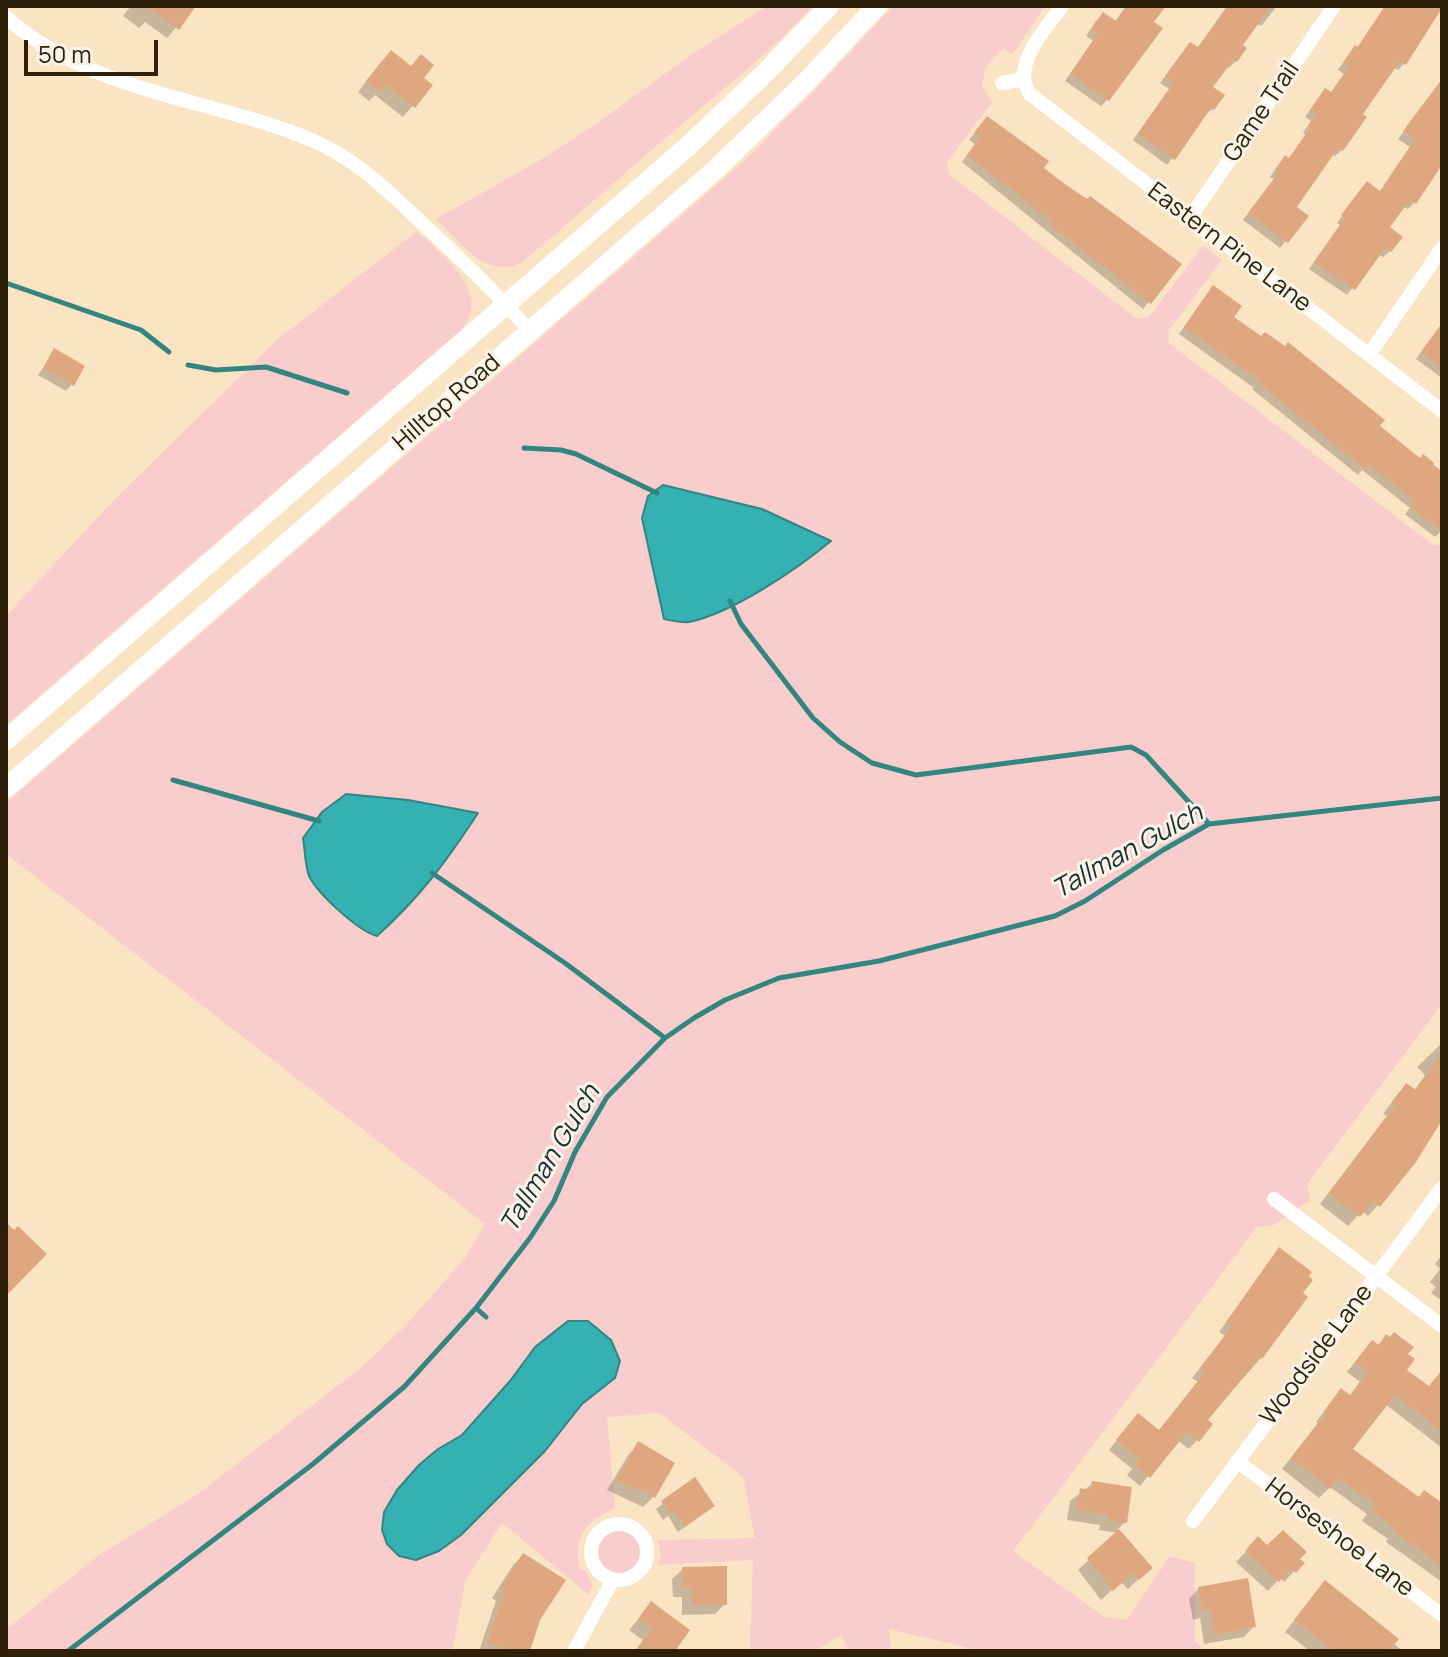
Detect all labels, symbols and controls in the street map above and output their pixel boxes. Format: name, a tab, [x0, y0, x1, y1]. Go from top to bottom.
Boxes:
scale bar	[28, 24, 162, 74]
text: 50 m	[38, 37, 92, 70]
street label: Game Trail	[1218, 56, 1306, 168]
street label: Eastern Pine Lane	[1142, 177, 1316, 319]
street label: Hilltop Road	[388, 349, 506, 457]
water label: Tallman Gulch	[1047, 798, 1209, 906]
water label: Tallman Gulch	[495, 1079, 607, 1239]
street label: Woodside Lane	[1255, 1279, 1379, 1431]
street label: Horseshoe Lane	[1259, 1473, 1419, 1603]

